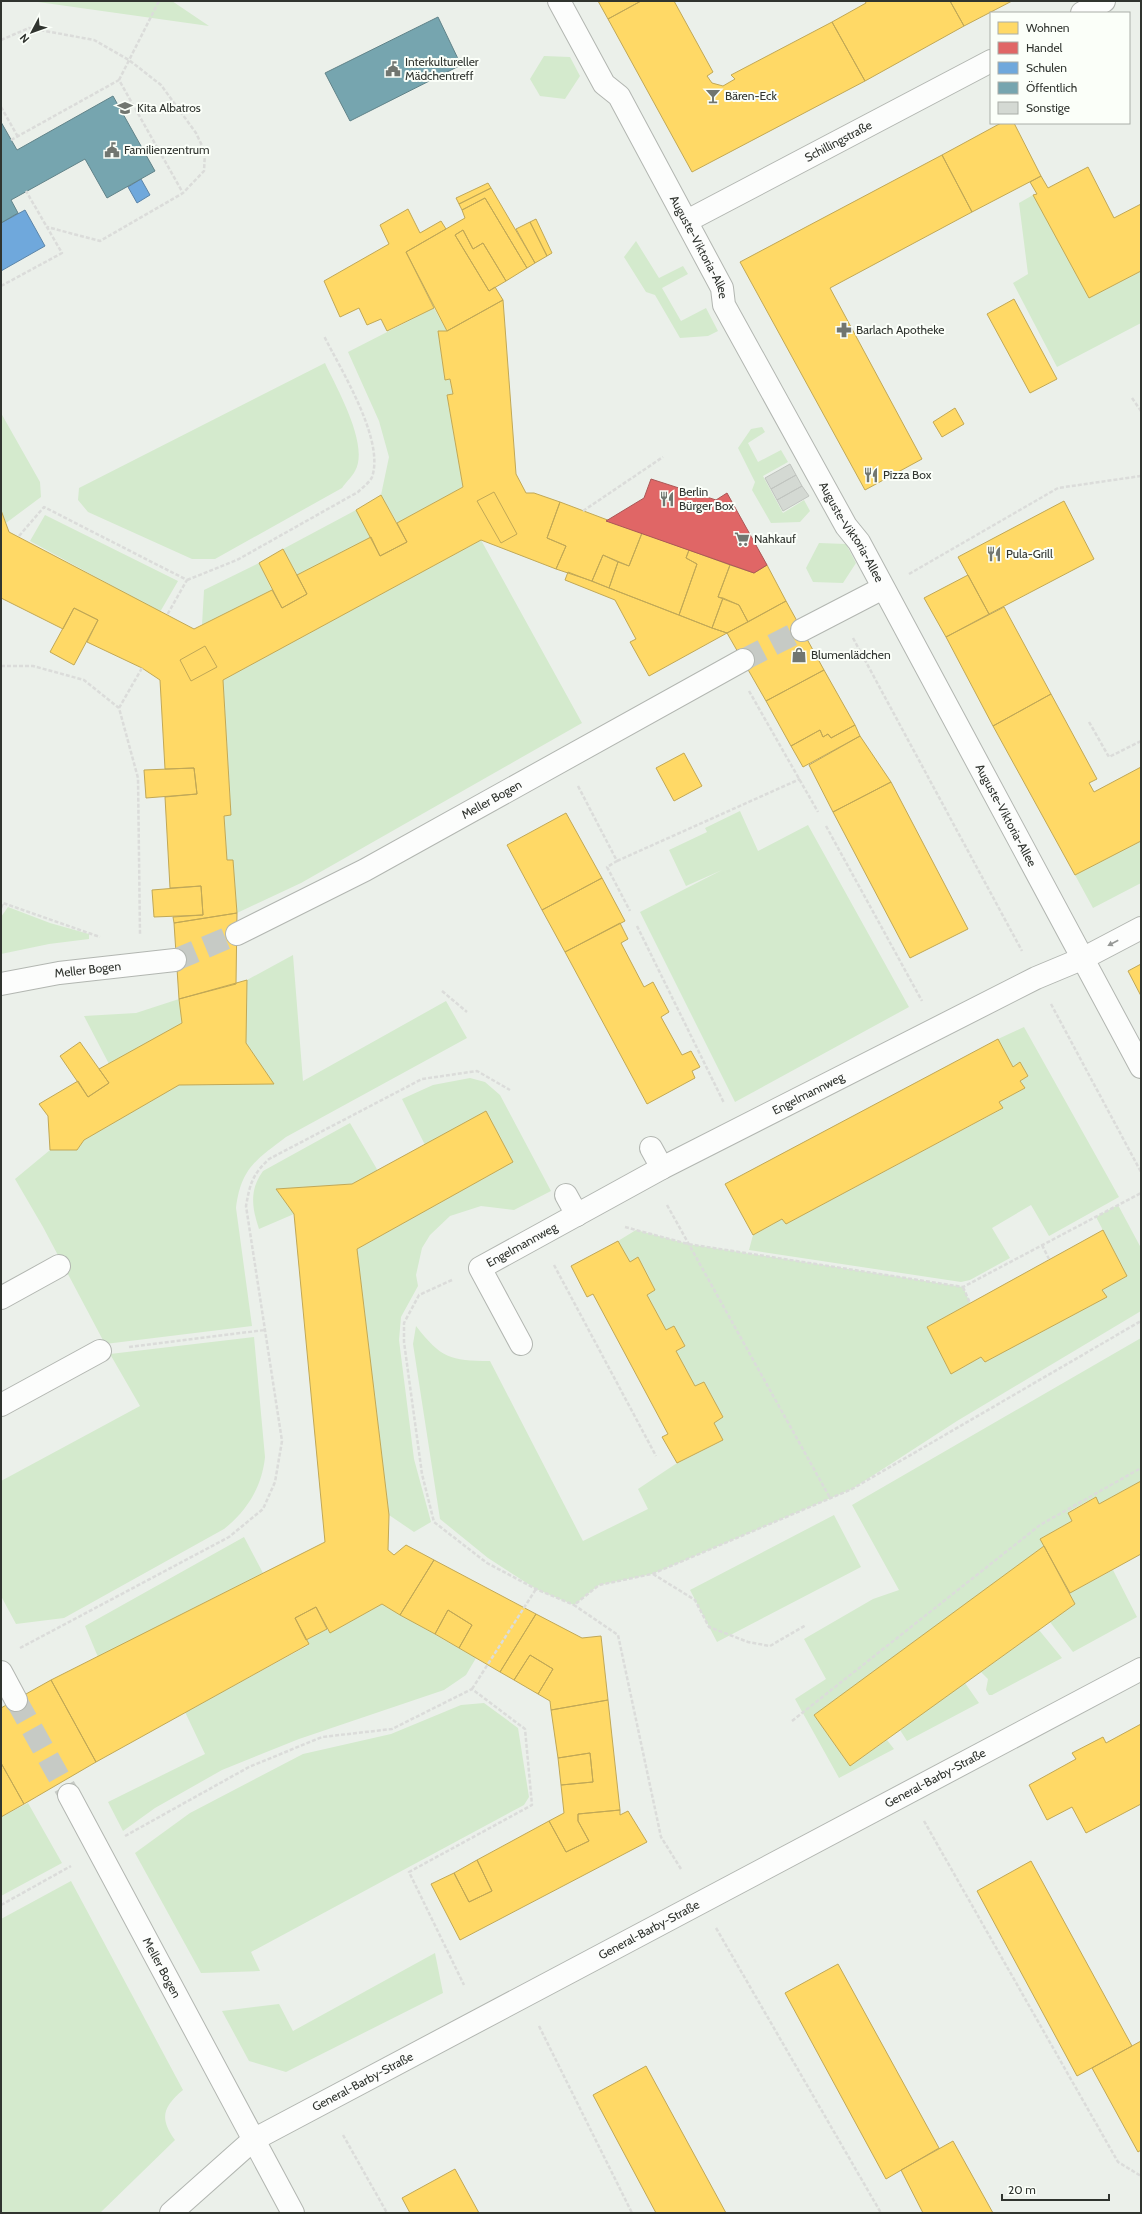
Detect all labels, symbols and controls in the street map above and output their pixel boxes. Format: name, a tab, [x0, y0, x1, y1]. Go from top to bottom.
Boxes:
north arrow	[12, 12, 52, 52]
legend	[990, 12, 1130, 124]
text: Wohnen	[1026, 20, 1070, 35]
text: N	[17, 31, 32, 46]
text: Handel	[1026, 40, 1063, 55]
place label: Interkultureller Mädchentreff	[405, 54, 479, 83]
public building icon: Interkultureller Mädchentreff	[384, 60, 402, 78]
text: Schulen	[1026, 60, 1067, 75]
text: Öffentlich	[1026, 80, 1077, 95]
bar icon: Bären-Eck	[704, 87, 722, 105]
place label: Bären-Eck	[725, 88, 777, 103]
school or university icon: Kita Albatros	[116, 99, 134, 117]
place label: Kita Albatros	[137, 100, 201, 115]
text: Sonstige	[1026, 100, 1070, 115]
street label: Schillingstraße	[802, 117, 874, 165]
public building icon: Familienzentrum	[103, 141, 121, 159]
place label: Familienzentrum	[124, 142, 210, 157]
street label: Auguste-Viktoria-Allee	[667, 193, 731, 300]
pharmacy icon: Barlach Apotheke	[835, 321, 853, 339]
place label: Barlach Apotheke	[856, 322, 945, 337]
restaurant icon: Pizza Box	[862, 466, 880, 484]
place label: Pizza Box	[883, 467, 932, 482]
street label: Auguste-Viktoria-Allee	[816, 479, 887, 585]
place label: Berlin Bürger Box	[679, 484, 734, 513]
restaurant icon: Berlin Bürger Box	[658, 490, 676, 508]
supermarket icon: Nahkauf	[733, 530, 751, 548]
place label: Nahkauf	[754, 531, 796, 546]
restaurant icon: Pula-Grill	[985, 545, 1003, 563]
place label: Pula-Grill	[1006, 546, 1053, 561]
shop icon: Blumenlädchen	[790, 646, 808, 664]
place label: Blumenlädchen	[811, 647, 891, 662]
street label: Auguste-Viktoria-Allee	[973, 761, 1040, 869]
street label: Meller Bogen	[459, 776, 524, 822]
one-way arrow	[1107, 940, 1118, 946]
street label: Meller Bogen	[54, 958, 122, 980]
street label: Engelmannweg	[770, 1068, 847, 1118]
street label: Engelmannweg	[483, 1219, 560, 1270]
street label: General-Barby-Straße	[882, 1745, 988, 1811]
street label: General-Barby-Straße	[596, 1897, 702, 1962]
street label: Meller Bogen	[140, 1935, 185, 2001]
street label: General-Barby-Straße	[309, 2048, 416, 2114]
scale bar	[1002, 2176, 1109, 2202]
text: 20 m	[1008, 2182, 1036, 2197]

